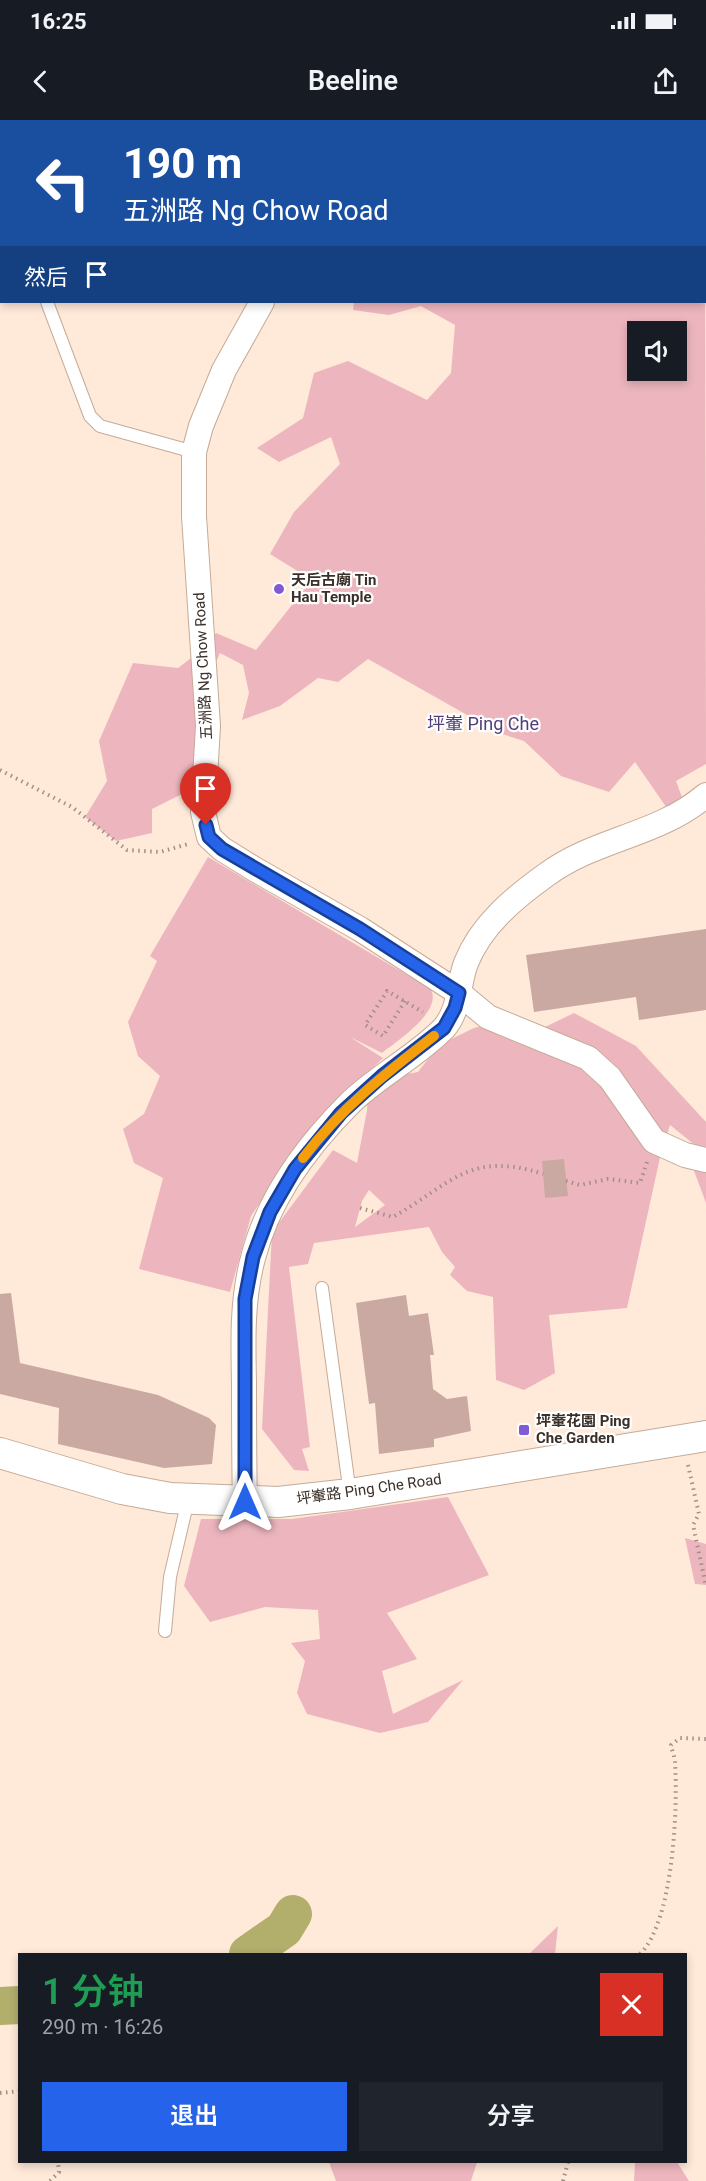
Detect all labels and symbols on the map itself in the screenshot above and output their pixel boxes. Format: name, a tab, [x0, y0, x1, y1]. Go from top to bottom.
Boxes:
place label: 天后古廟 Tin Hau Temple	[291, 571, 376, 606]
marker: 天后古廟 Tin Hau Temple	[272, 582, 286, 596]
street label: 五洲路 Ng Chow Road	[190, 592, 216, 740]
district label: 坪輋 Ping Che	[427, 713, 539, 734]
pin	[180, 763, 231, 825]
place label: 坪輋花園 Ping Che Garden	[536, 1412, 630, 1447]
marker: 坪輋花園 Ping Che Garden	[517, 1423, 531, 1437]
position arrow	[213, 1470, 277, 1534]
street label: 坪輋路 Ping Che Road	[295, 1470, 443, 1508]

